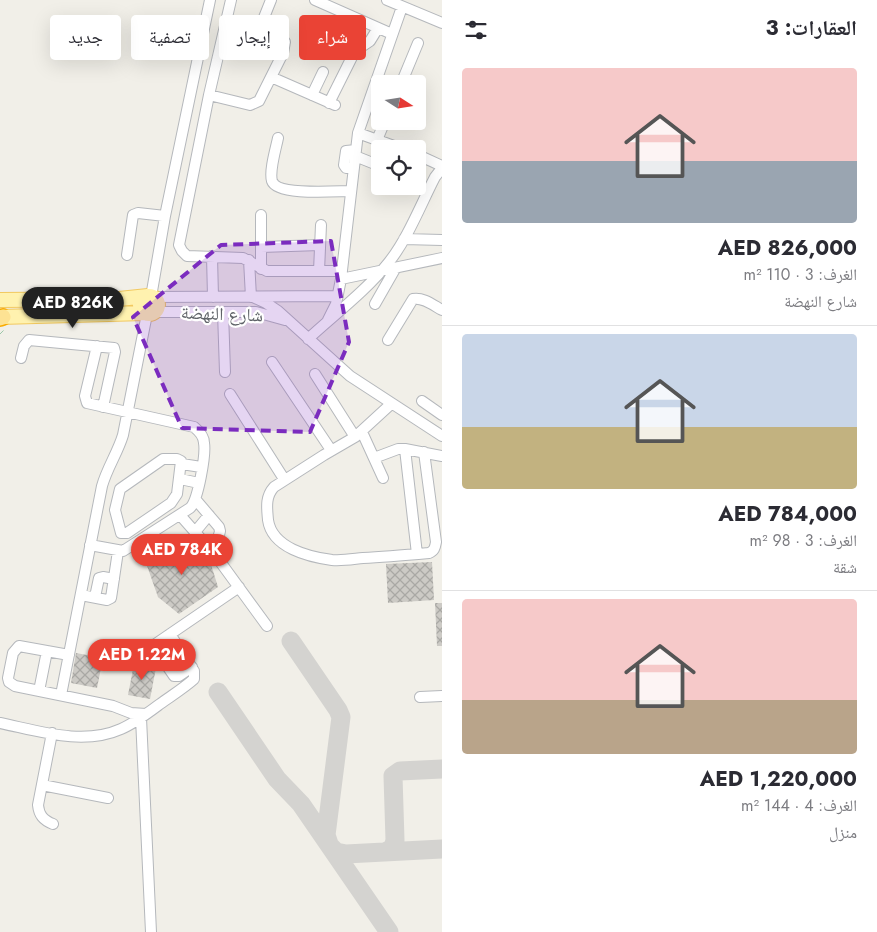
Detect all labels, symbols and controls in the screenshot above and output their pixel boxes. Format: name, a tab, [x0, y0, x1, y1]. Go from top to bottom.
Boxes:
text: العقارات: 3	[765, 13, 857, 43]
chip: جديد	[50, 15, 121, 60]
chip: تصفية	[131, 15, 209, 60]
chip: إيجار	[219, 15, 289, 60]
chip: شراء	[299, 15, 366, 60]
icon: filters	[462, 16, 490, 44]
north arrow	[371, 75, 426, 130]
map controls	[371, 75, 426, 195]
icon: home	[615, 101, 705, 191]
button: locate	[371, 140, 426, 195]
text: AED 826,000	[718, 233, 857, 263]
text: الغرف: 3 · 110 m²	[744, 263, 857, 286]
pin: AED 826K	[21, 286, 125, 329]
text: شارع النهضة	[784, 290, 857, 313]
text: AED 826K	[33, 291, 113, 314]
street label: شارع النهضة	[181, 300, 263, 328]
icon: home	[615, 366, 705, 456]
text: AED 784,000	[718, 499, 857, 529]
text: الغرف: 3 · 98 m²	[750, 529, 857, 552]
pin: AED 784K	[130, 534, 234, 576]
text: AED 784K	[142, 538, 222, 561]
text: شقة	[833, 556, 857, 579]
icon: home	[615, 631, 705, 721]
pin: AED 1.22M	[85, 638, 199, 681]
text: AED 1.22M	[99, 643, 185, 666]
text: AED 1,220,000	[700, 764, 857, 794]
text: الغرف: 4 · 144 m²	[741, 794, 857, 817]
text: منزل	[829, 821, 857, 844]

